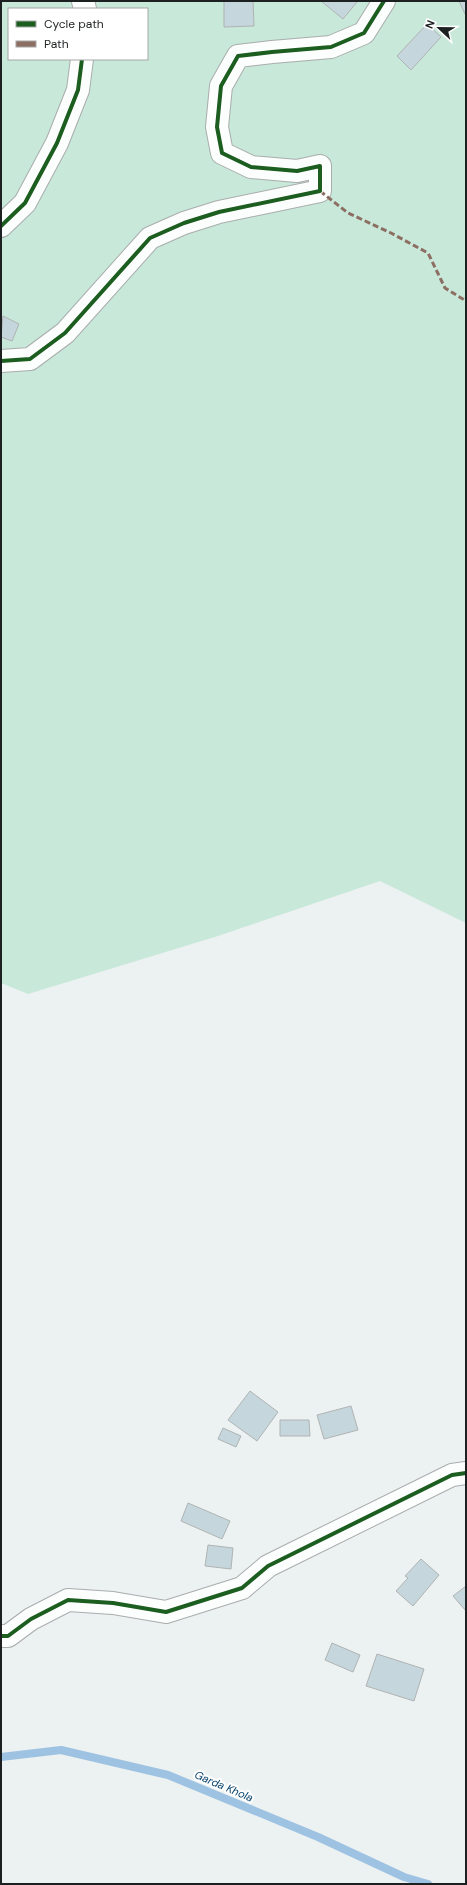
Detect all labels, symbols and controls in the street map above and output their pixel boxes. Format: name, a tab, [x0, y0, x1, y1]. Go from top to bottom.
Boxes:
legend	[8, 8, 148, 60]
north arrow	[419, 8, 459, 48]
text: Cycle path	[44, 16, 104, 32]
text: N	[422, 18, 438, 31]
text: Path	[44, 36, 69, 52]
water label: Garda Khola	[193, 1767, 255, 1805]

